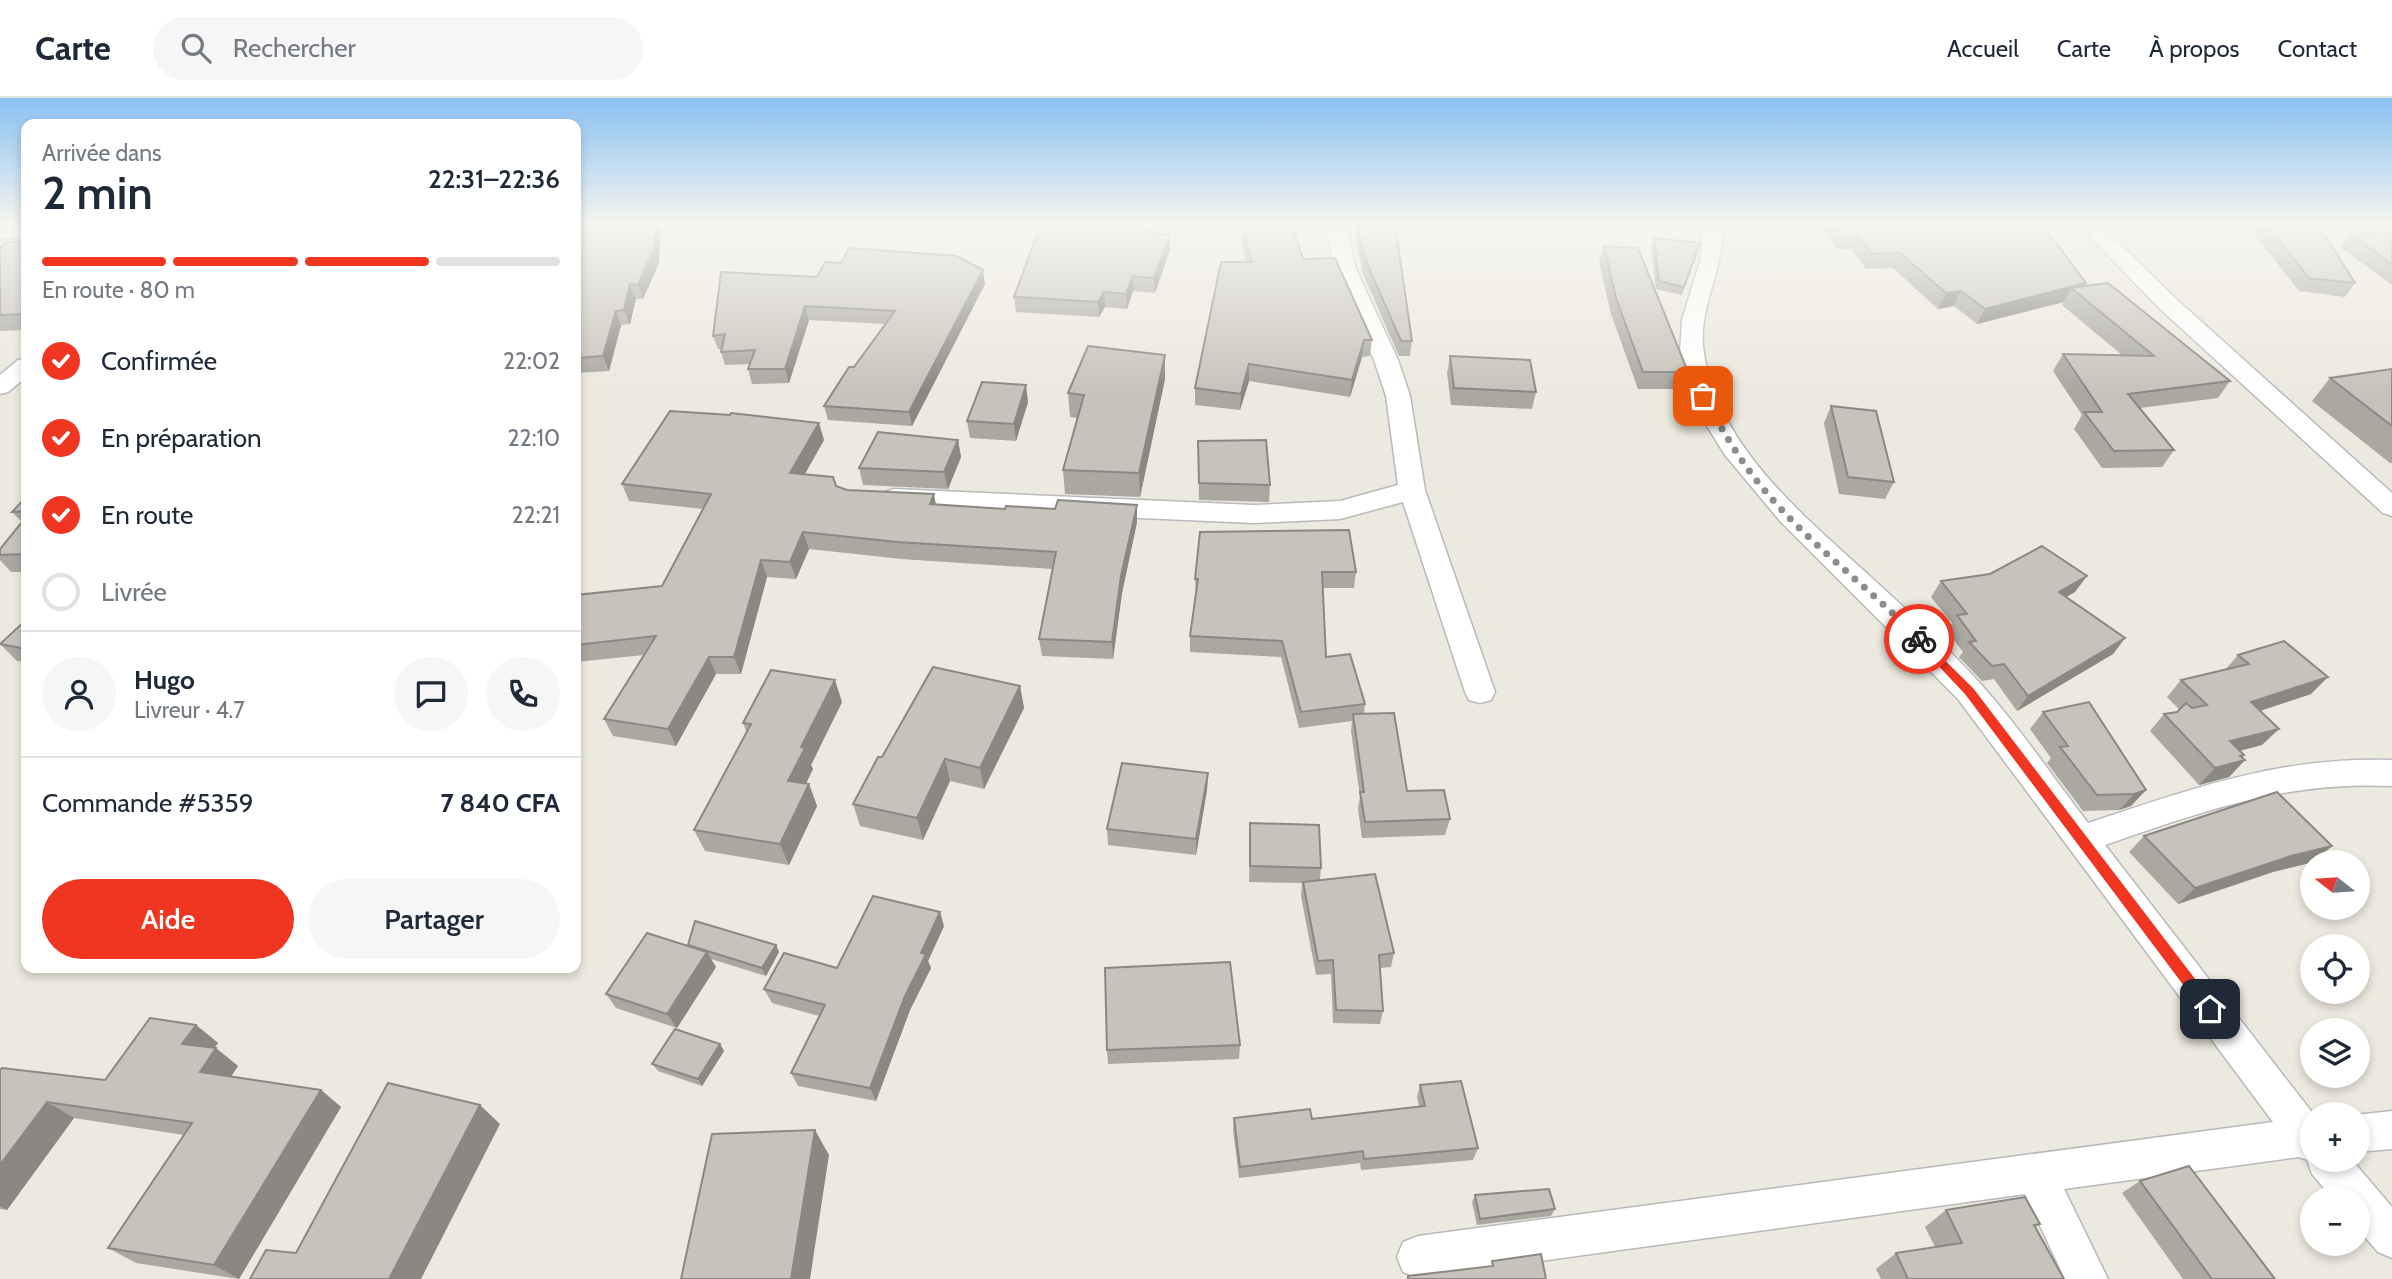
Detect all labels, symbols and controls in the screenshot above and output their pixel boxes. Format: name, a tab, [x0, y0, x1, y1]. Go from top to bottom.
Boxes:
search box	[153, 17, 643, 80]
text: Carte	[35, 28, 111, 68]
icon: search	[177, 29, 215, 67]
text: Rechercher	[233, 32, 356, 64]
text: Accueil	[1947, 34, 2019, 63]
text: Carte	[2057, 34, 2111, 63]
text: À propos	[2149, 34, 2240, 63]
text: Contact	[2278, 34, 2357, 63]
text: Arrivée dans	[42, 139, 162, 167]
text: 22:31–22:36	[428, 163, 560, 195]
text: 2 min	[42, 165, 153, 221]
text: En route · 80 m	[42, 276, 195, 304]
icon: check	[42, 342, 80, 380]
text: Confirmée	[101, 345, 217, 377]
text: 22:02	[503, 347, 560, 375]
pin	[1673, 366, 1733, 426]
icon: bag	[1684, 377, 1722, 415]
icon: check	[42, 419, 80, 457]
text: En préparation	[101, 422, 262, 454]
text: 22:10	[508, 424, 560, 452]
icon: check	[42, 496, 80, 534]
text: En route	[101, 499, 193, 531]
text: 22:21	[512, 501, 560, 529]
text: Livrée	[101, 576, 167, 608]
courier	[1884, 604, 1954, 674]
icon: bike	[1900, 620, 1938, 658]
button: person	[42, 657, 116, 731]
button: chat	[394, 657, 468, 731]
button: phone	[486, 657, 560, 731]
text: Hugo	[134, 664, 195, 696]
text: Livreur · 4.7	[134, 696, 245, 724]
text: Commande #5359	[42, 787, 253, 819]
text: 7 840 CFA	[440, 787, 560, 819]
north arrow	[2300, 850, 2370, 920]
map controls	[2300, 850, 2370, 1256]
button: Aide	[42, 879, 294, 959]
button: Partager	[308, 879, 560, 959]
button: locate	[2300, 934, 2370, 1004]
pin	[2180, 979, 2240, 1039]
icon: home	[2191, 990, 2229, 1028]
button: layers	[2300, 1018, 2370, 1088]
button: +	[2300, 1102, 2370, 1172]
button: −	[2300, 1186, 2370, 1256]

